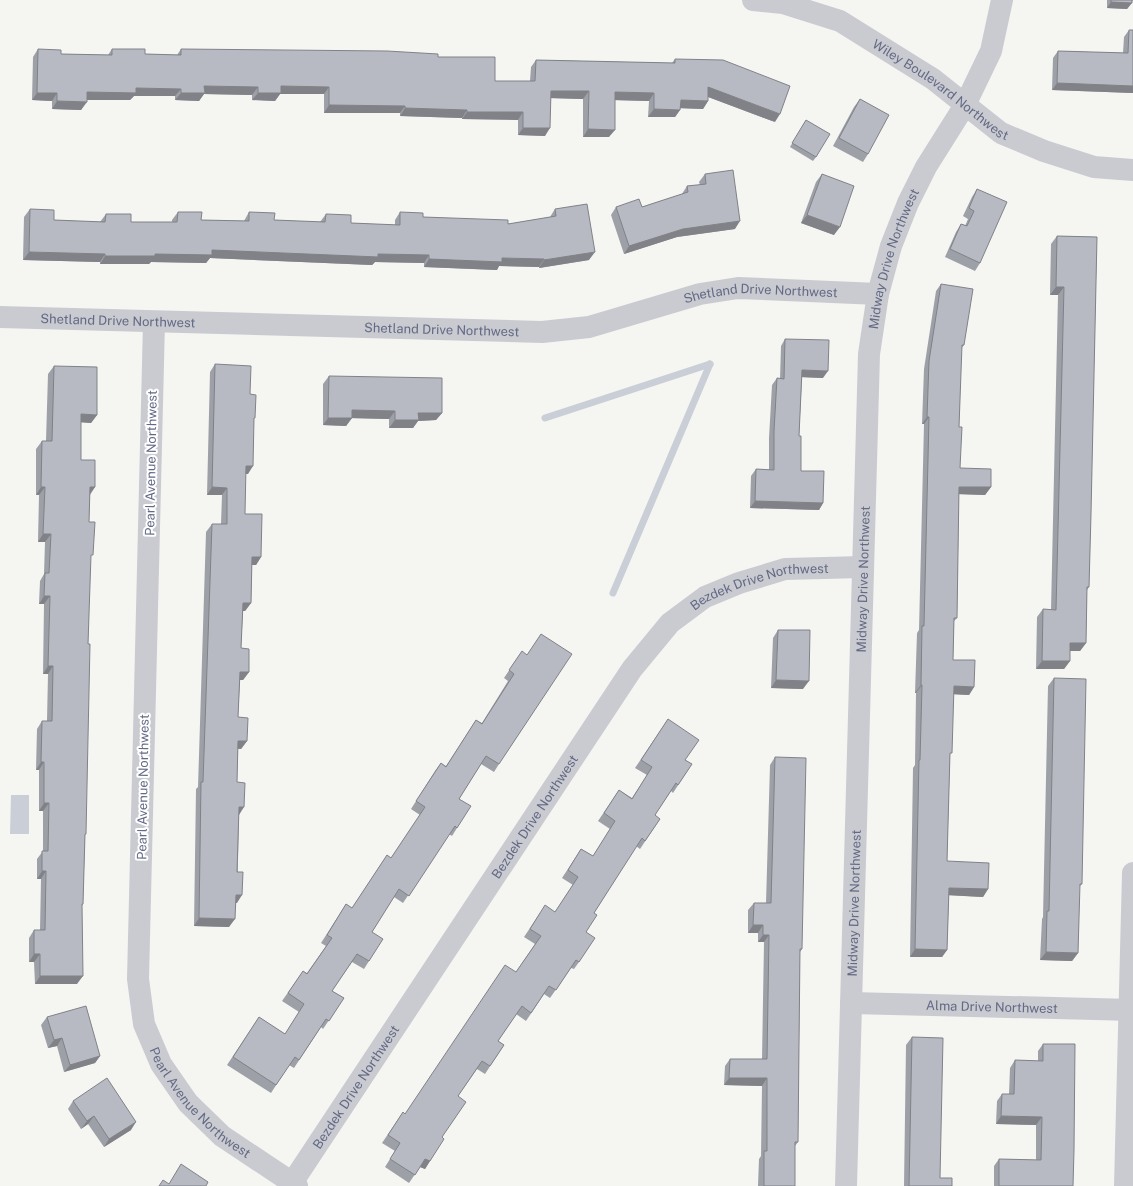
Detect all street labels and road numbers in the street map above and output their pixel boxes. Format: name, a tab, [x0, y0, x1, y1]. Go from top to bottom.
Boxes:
street label: Wiley Boulevard Northwest	[870, 36, 1011, 143]
street label: Midway Drive Northwest	[865, 186, 922, 330]
street label: Shetland Drive Northwest	[682, 280, 838, 306]
street label: Shetland Drive Northwest	[40, 311, 196, 330]
street label: Shetland Drive Northwest	[364, 320, 520, 339]
street label: Pearl Avenue Northwest	[142, 390, 160, 536]
street label: Midway Drive Northwest	[853, 506, 872, 653]
street label: Bezdek Drive Northwest	[687, 560, 829, 613]
street label: Pearl Avenue Northwest	[134, 714, 152, 860]
street label: Bezdek Drive Northwest	[488, 752, 581, 881]
street label: Midway Drive Northwest	[844, 829, 863, 977]
street label: Alma Drive Northwest	[926, 997, 1058, 1016]
street label: Bezdek Drive Northwest	[309, 1022, 402, 1151]
street label: Pearl Avenue Northwest	[147, 1045, 254, 1161]

